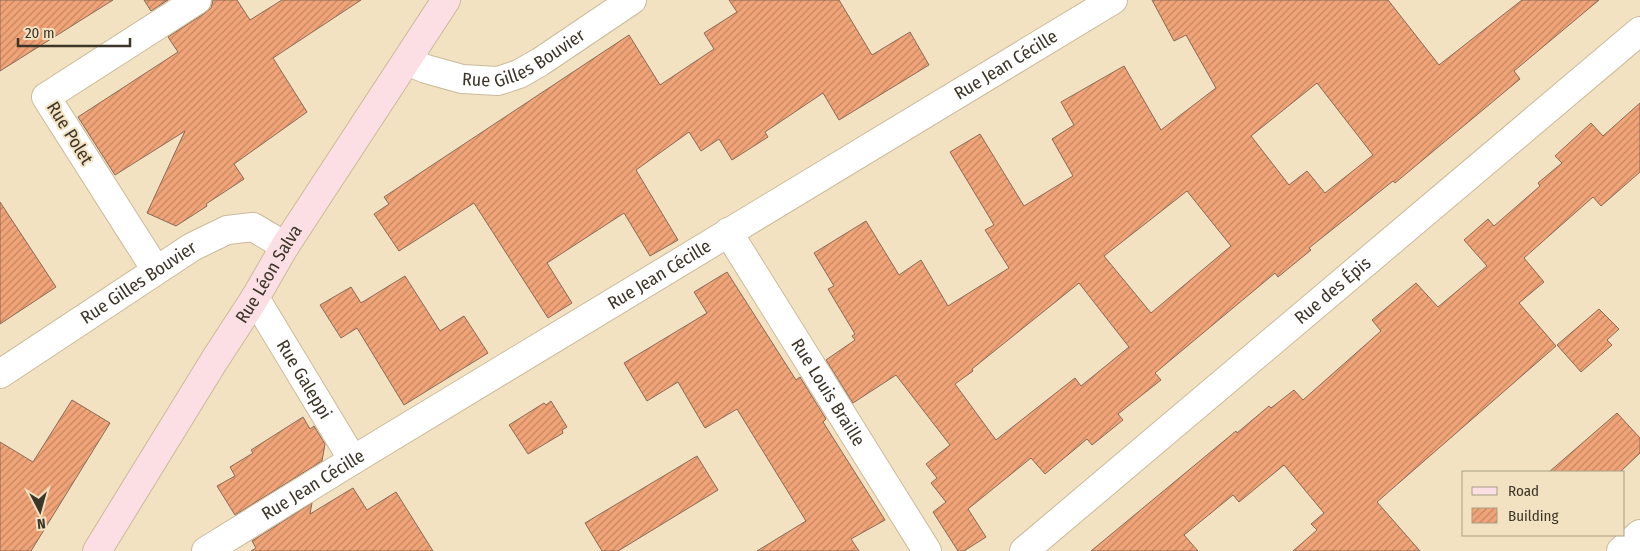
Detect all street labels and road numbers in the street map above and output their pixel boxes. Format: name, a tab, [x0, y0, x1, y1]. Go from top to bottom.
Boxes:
street label: Rue Gilles Bouvier	[461, 24, 590, 93]
street label: Rue Jean Cécille	[950, 25, 1062, 105]
street label: Rue Polet	[42, 97, 98, 169]
street label: Rue Léon Salva	[231, 221, 307, 327]
street label: Rue Jean Cécille	[604, 235, 715, 314]
street label: Rue Gilles Bouvier	[76, 236, 201, 329]
street label: Rue des Épis	[1290, 252, 1376, 329]
street label: Rue Louis Braille	[786, 335, 870, 450]
street label: Rue Galeppi	[272, 336, 337, 423]
street label: Rue Jean Cécille	[258, 445, 369, 525]

